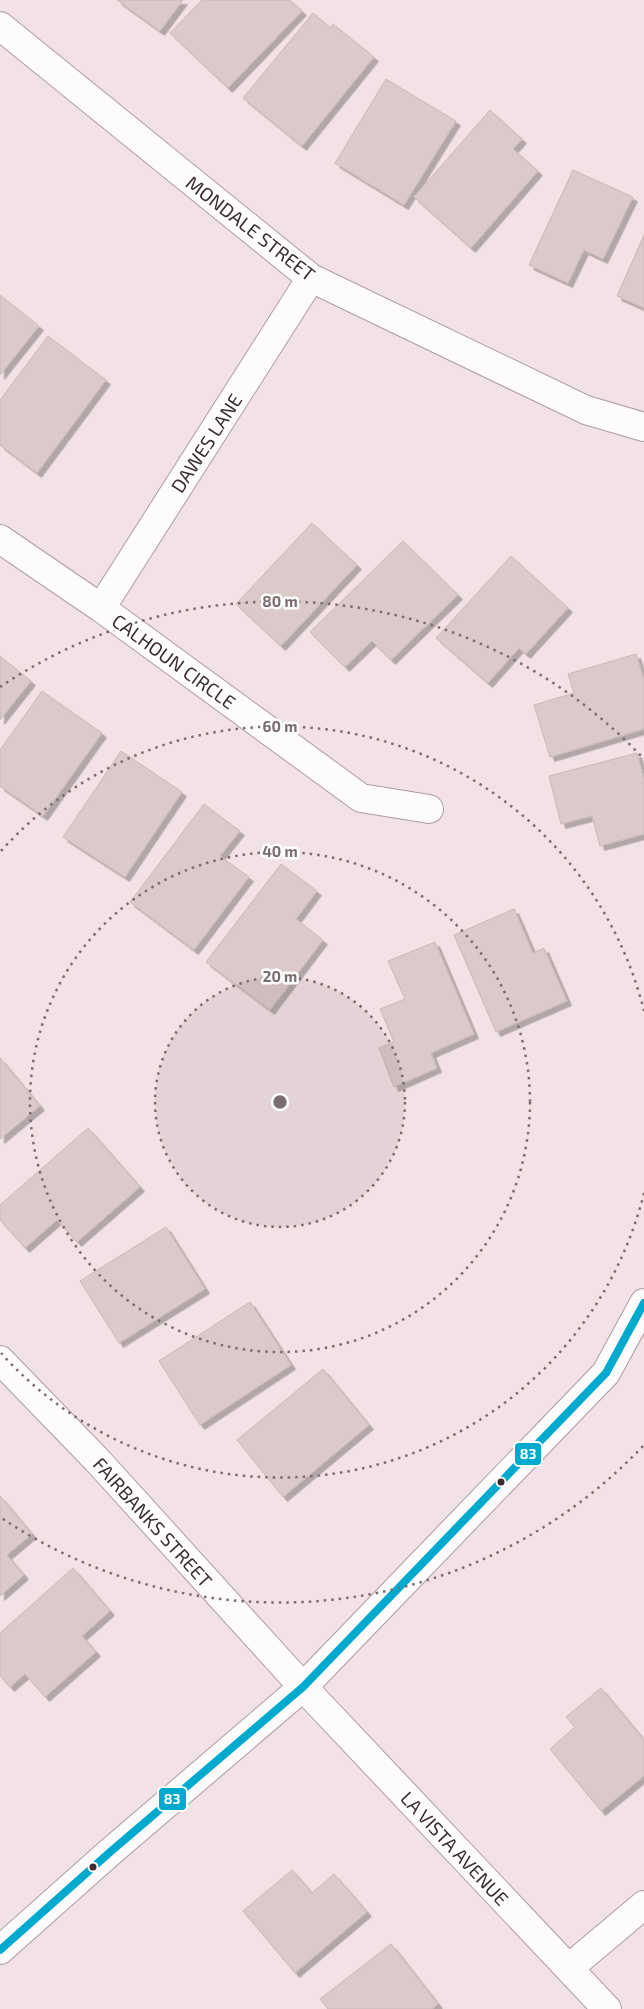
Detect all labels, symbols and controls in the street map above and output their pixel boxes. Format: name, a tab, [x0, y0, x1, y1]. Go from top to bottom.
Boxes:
street label: MONDALE STREET	[182, 170, 320, 286]
street label: DAWES LANE	[166, 389, 246, 497]
text: 80 m	[262, 592, 298, 610]
street label: CALHOUN CIRCLE	[108, 609, 240, 713]
text: 60 m	[263, 717, 297, 735]
text: 40 m	[262, 842, 298, 860]
text: 20 m	[263, 967, 297, 985]
centre of rings	[271, 1093, 289, 1111]
line badge: 83	[514, 1442, 542, 1466]
text: 83	[520, 1445, 536, 1462]
street label: FAIRBANKS STREET	[89, 1452, 217, 1592]
unlabelled marker	[496, 1477, 506, 1487]
street label: LA VISTA AVENUE	[396, 1786, 514, 1910]
line badge: 83	[158, 1787, 187, 1811]
text: 83	[164, 1790, 180, 1807]
unlabelled marker	[88, 1862, 98, 1872]

